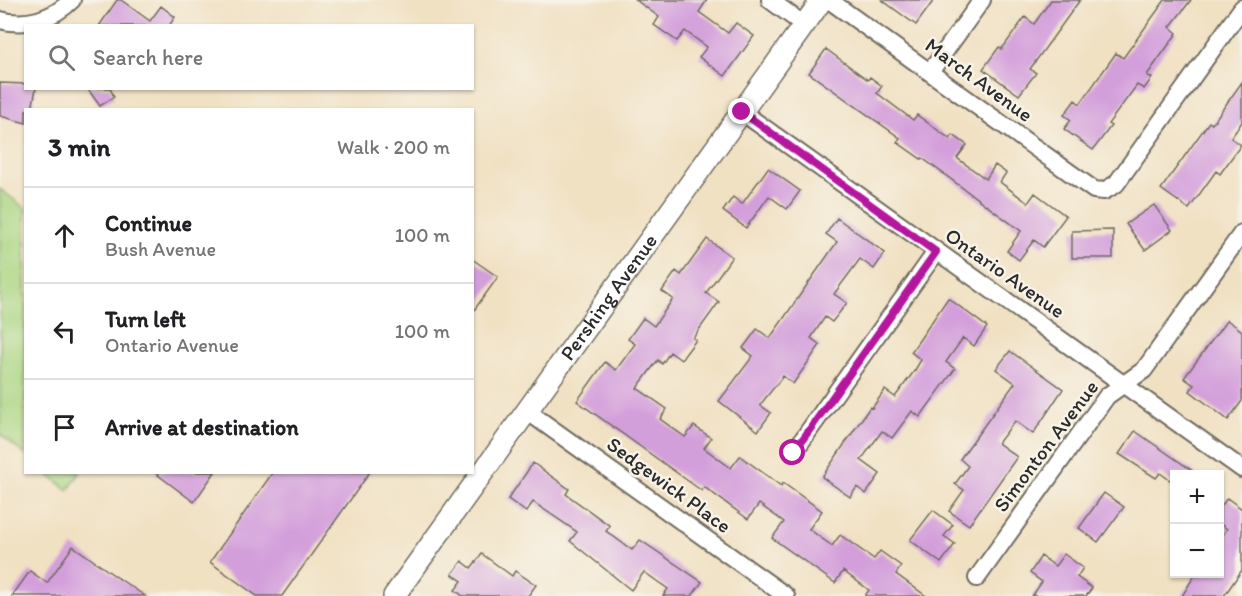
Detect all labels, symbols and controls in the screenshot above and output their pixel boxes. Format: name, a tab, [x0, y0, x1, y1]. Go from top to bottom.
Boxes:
search box	[24, 24, 474, 90]
street label: March Avenue	[921, 32, 1038, 127]
icon: search	[45, 41, 78, 74]
text: Search here	[93, 44, 203, 71]
route end	[728, 98, 754, 124]
text: 3 min	[48, 131, 110, 163]
text: Walk · 200 m	[337, 135, 450, 159]
text: Continue	[105, 210, 192, 237]
icon: ahead	[48, 219, 81, 252]
street label: Ontario Avenue	[941, 222, 1070, 323]
text: 100 m	[395, 223, 450, 247]
street label: Pershing Avenue	[554, 229, 662, 365]
text: Bush Avenue	[105, 237, 216, 261]
text: Turn left	[105, 306, 186, 333]
icon: left	[48, 315, 81, 348]
text: 100 m	[395, 319, 450, 343]
text: Ontario Avenue	[105, 333, 239, 357]
street label: Simonton Avenue	[988, 375, 1103, 517]
icon: arrive	[48, 411, 81, 444]
text: Arrive at destination	[105, 414, 299, 441]
street label: Sedgewick Place	[602, 431, 736, 538]
route start	[779, 439, 805, 465]
map controls	[1170, 470, 1224, 578]
button: +	[1170, 470, 1224, 524]
button: −	[1170, 524, 1224, 578]

